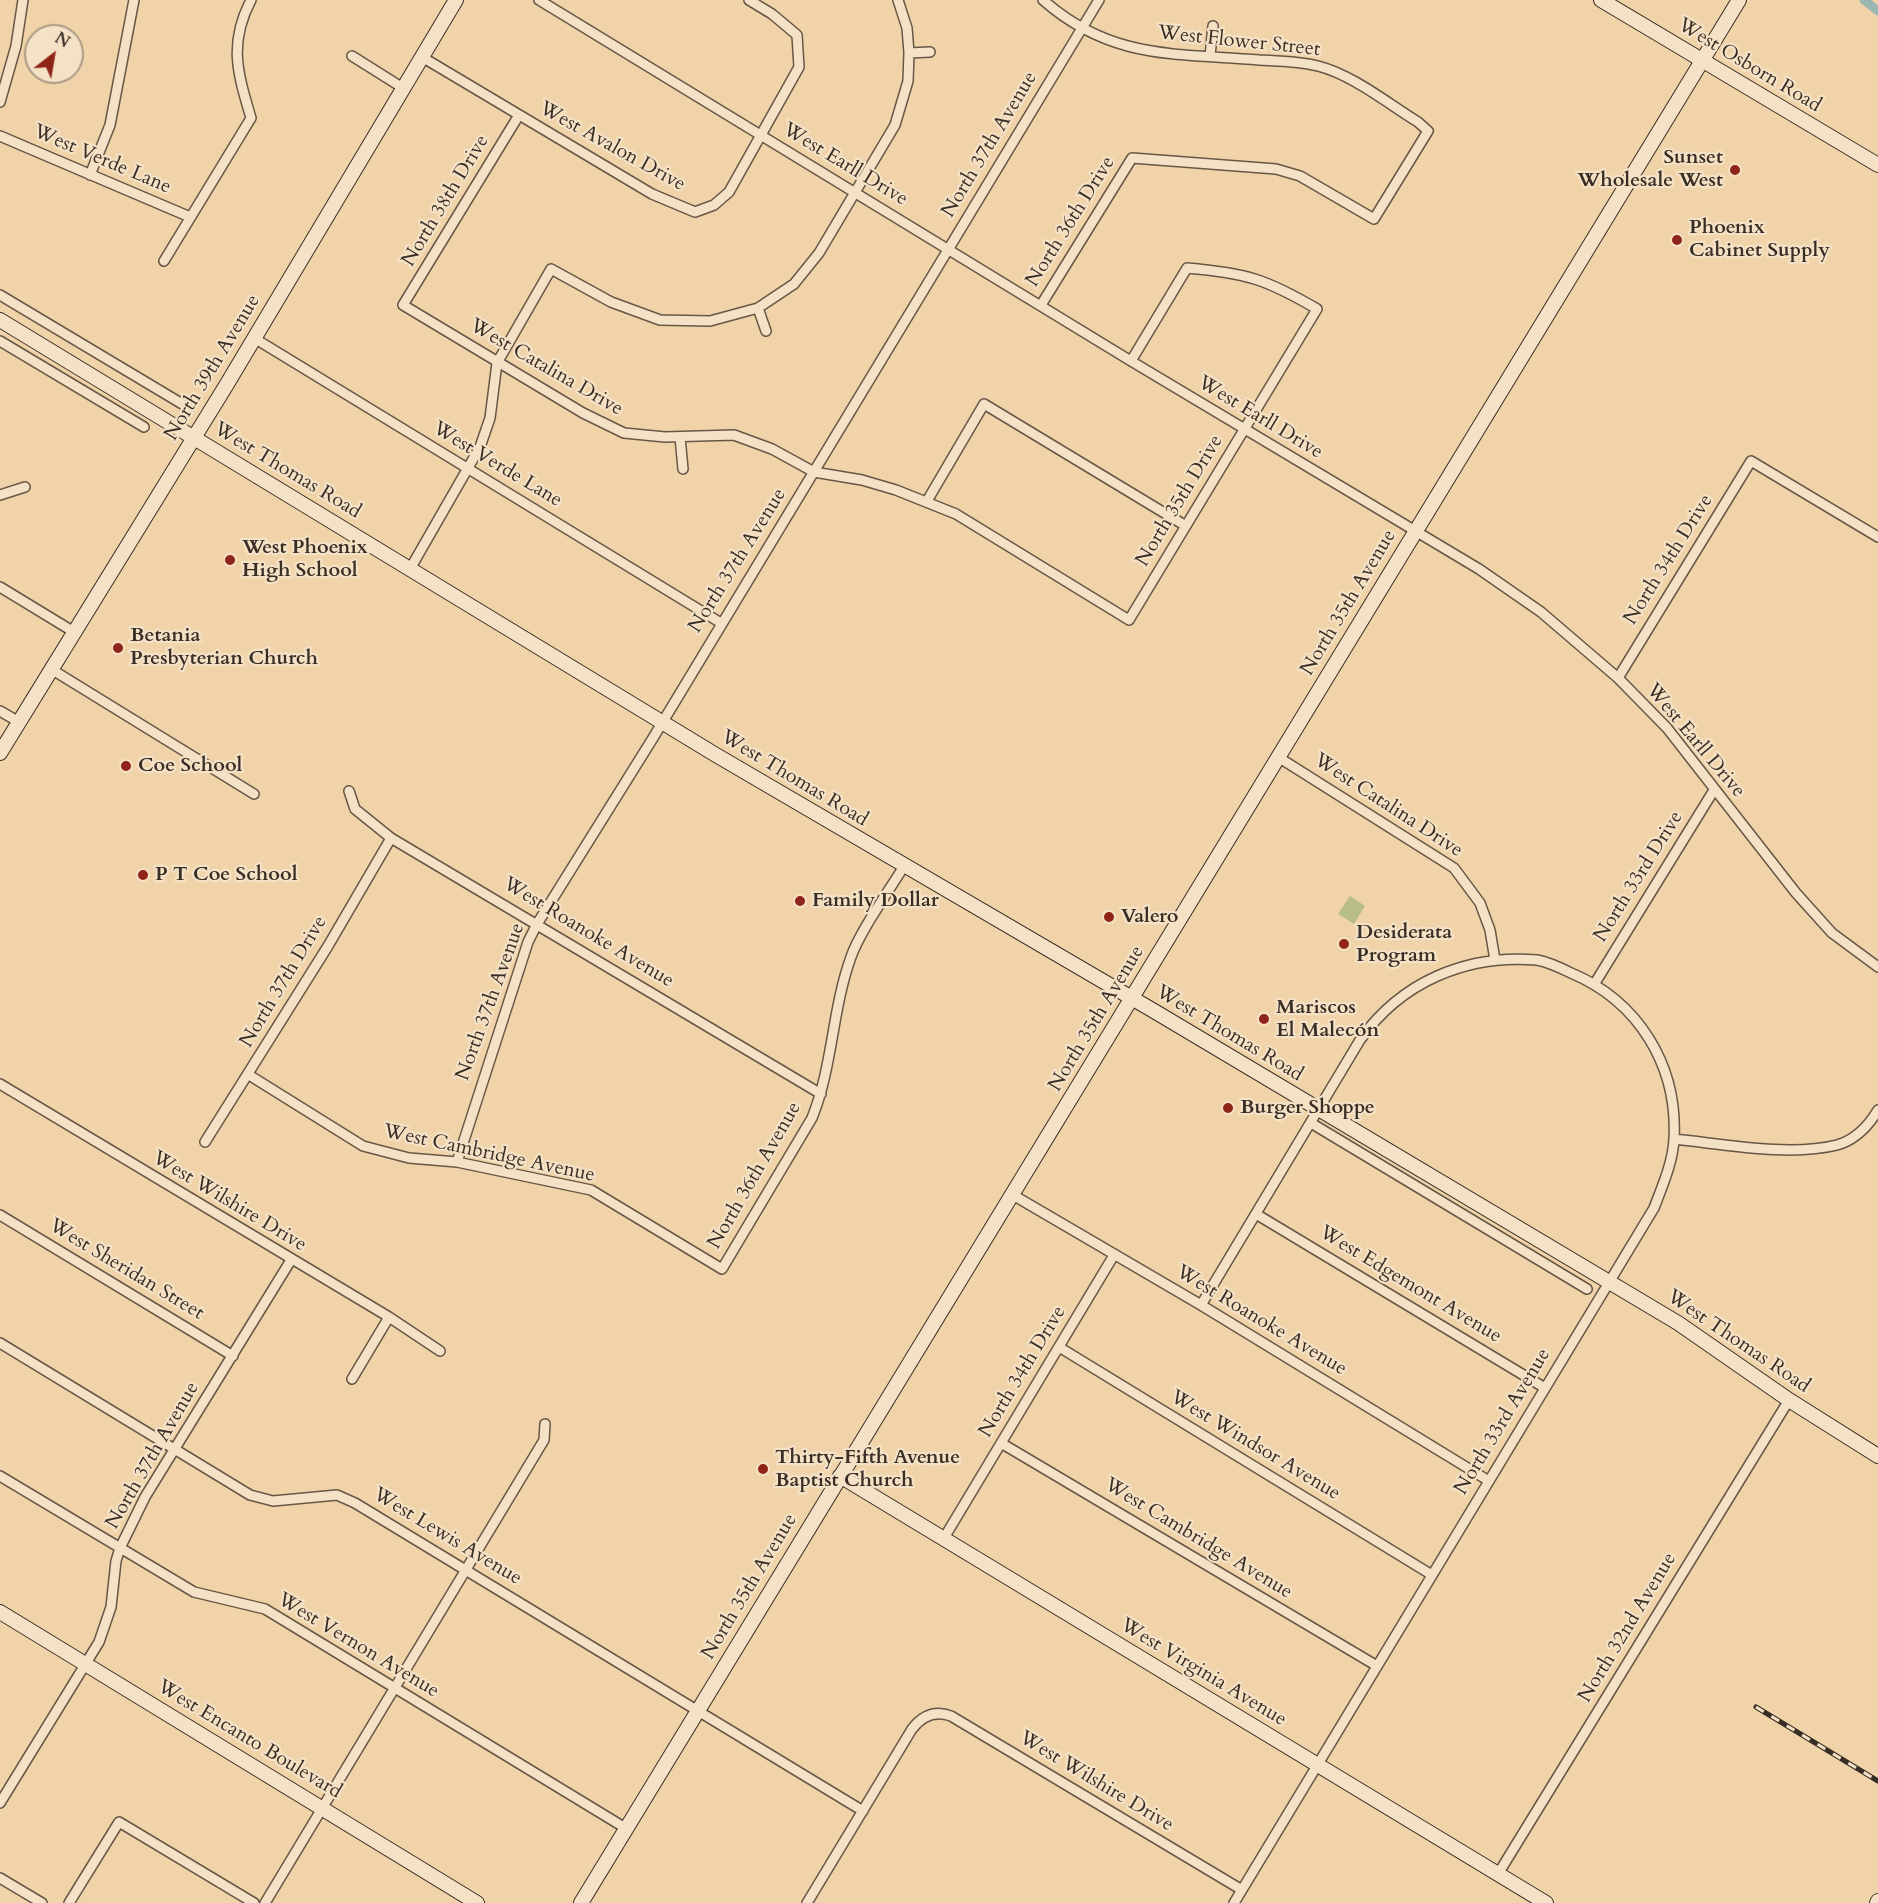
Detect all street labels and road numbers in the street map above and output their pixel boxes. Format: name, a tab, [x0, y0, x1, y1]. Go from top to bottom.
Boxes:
street label: West Osborn Road	[1673, 14, 1825, 118]
street label: West Flower Street	[1157, 22, 1321, 62]
street label: North 37th Avenue	[937, 68, 1043, 222]
street label: West Avalon Drive	[535, 97, 689, 197]
street label: West Earll Drive	[778, 118, 912, 212]
street label: West Verde Lane	[30, 120, 174, 200]
street label: North 38th Drive	[397, 131, 495, 271]
street label: North 36th Drive	[1021, 152, 1121, 292]
street label: North 39th Avenue	[160, 291, 266, 445]
street label: West Catalina Drive	[465, 314, 627, 422]
street label: West Earll Drive	[1193, 371, 1327, 465]
street label: West Verde Lane	[428, 417, 566, 513]
street label: West Thomas Road	[209, 418, 365, 524]
street label: North 35th Drive	[1131, 431, 1229, 571]
street label: North 37th Avenue	[684, 484, 792, 638]
street label: North 34th Drive	[1619, 490, 1719, 630]
street label: North 35th Avenue	[1296, 526, 1402, 680]
street label: West Earll Drive	[1640, 679, 1750, 803]
street label: West Thomas Road	[716, 726, 872, 832]
street label: West Catalina Drive	[1309, 749, 1467, 863]
street label: North 33rd Drive	[1589, 807, 1689, 947]
street label: West Roanoke Avenue	[498, 872, 678, 994]
street label: North 37th Drive	[235, 912, 333, 1052]
street label: North 37th Avenue	[451, 920, 531, 1084]
street label: North 35th Avenue	[1044, 942, 1150, 1096]
street label: West Thomas Road	[1151, 981, 1307, 1087]
street label: North 36th Avenue	[703, 1098, 807, 1254]
street label: West Cambridge Avenue	[381, 1120, 597, 1188]
street label: West Wilshire Drive	[147, 1146, 311, 1258]
street label: West Sheridan Street	[44, 1214, 208, 1326]
street label: West Edgemont Avenue	[1314, 1221, 1506, 1349]
street label: West Roanoke Avenue	[1171, 1260, 1351, 1382]
street label: West Thomas Road	[1662, 1285, 1814, 1399]
street label: North 34th Drive	[974, 1302, 1072, 1442]
street label: North 33rd Avenue	[1450, 1344, 1556, 1500]
street label: North 37th Avenue	[101, 1378, 205, 1534]
street label: West Windsor Avenue	[1166, 1386, 1344, 1506]
street label: West Cambridge Avenue	[1100, 1473, 1296, 1605]
street label: West Lewis Avenue	[368, 1483, 526, 1591]
street label: North 35th Avenue	[697, 1510, 803, 1664]
street label: North 32nd Avenue	[1574, 1549, 1682, 1707]
street label: West Vernon Avenue	[273, 1588, 443, 1704]
street label: West Virginia Avenue	[1115, 1614, 1291, 1732]
street label: West Encanto Boulevard	[152, 1675, 346, 1805]
street label: West Wilshire Drive	[1014, 1726, 1178, 1838]

